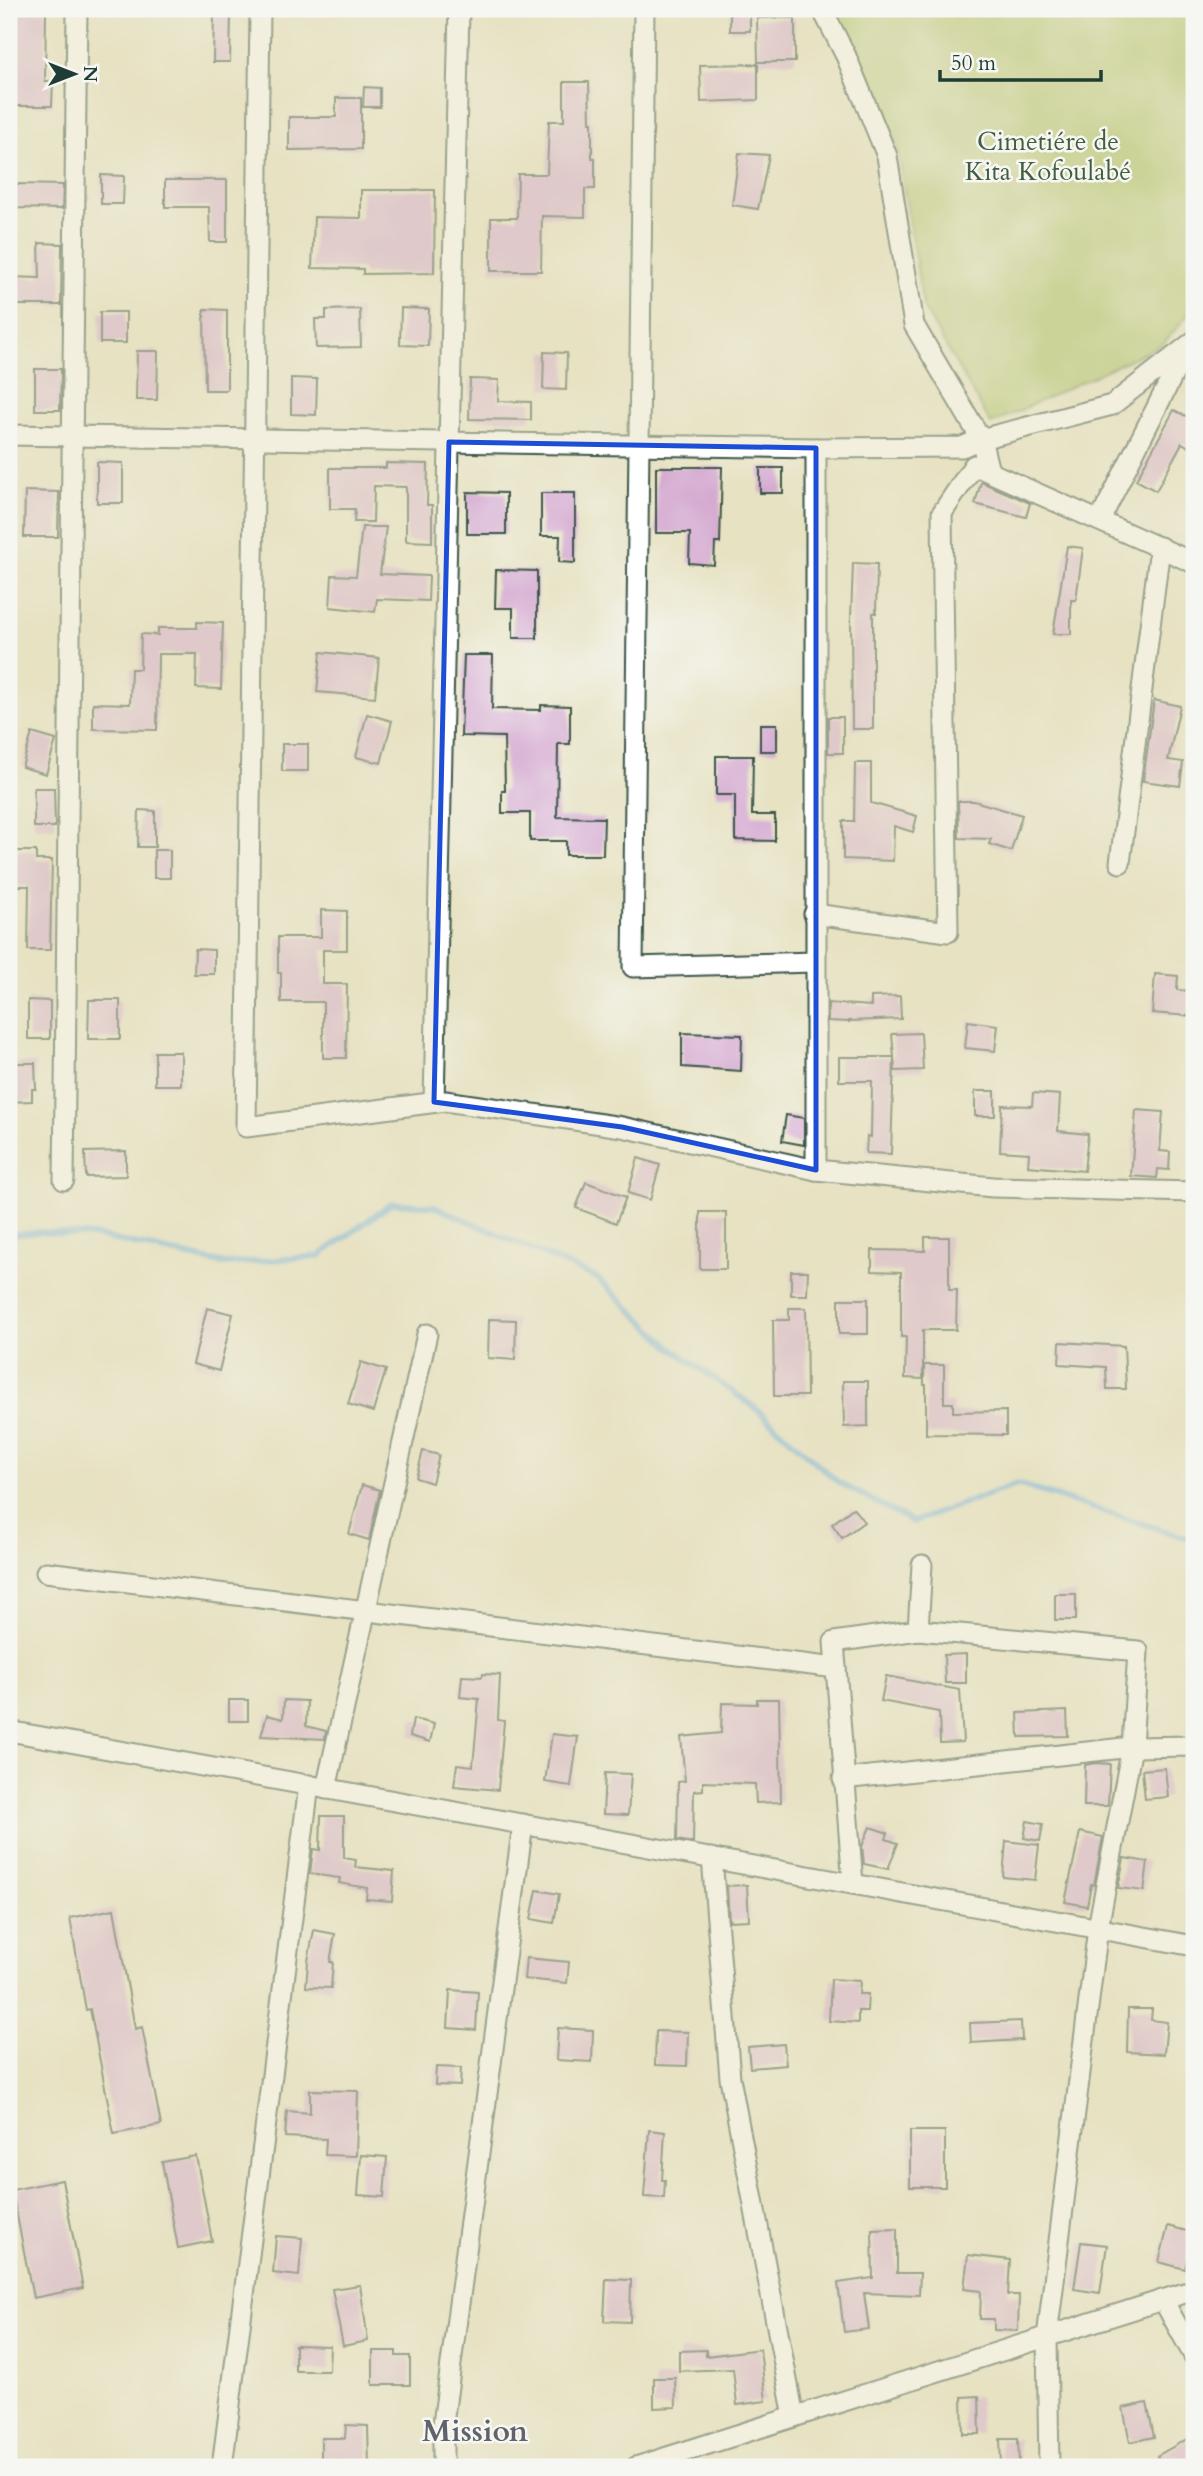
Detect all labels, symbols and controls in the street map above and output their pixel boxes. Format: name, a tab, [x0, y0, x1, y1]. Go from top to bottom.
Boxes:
north arrow	[38, 38, 108, 108]
scale bar	[940, 38, 1102, 82]
text: 50 m	[951, 49, 996, 78]
text: N	[77, 66, 103, 83]
park label: Cimetiére de Kita Kofoulabé	[965, 124, 1131, 189]
district label: Mission	[422, 2411, 528, 2452]

